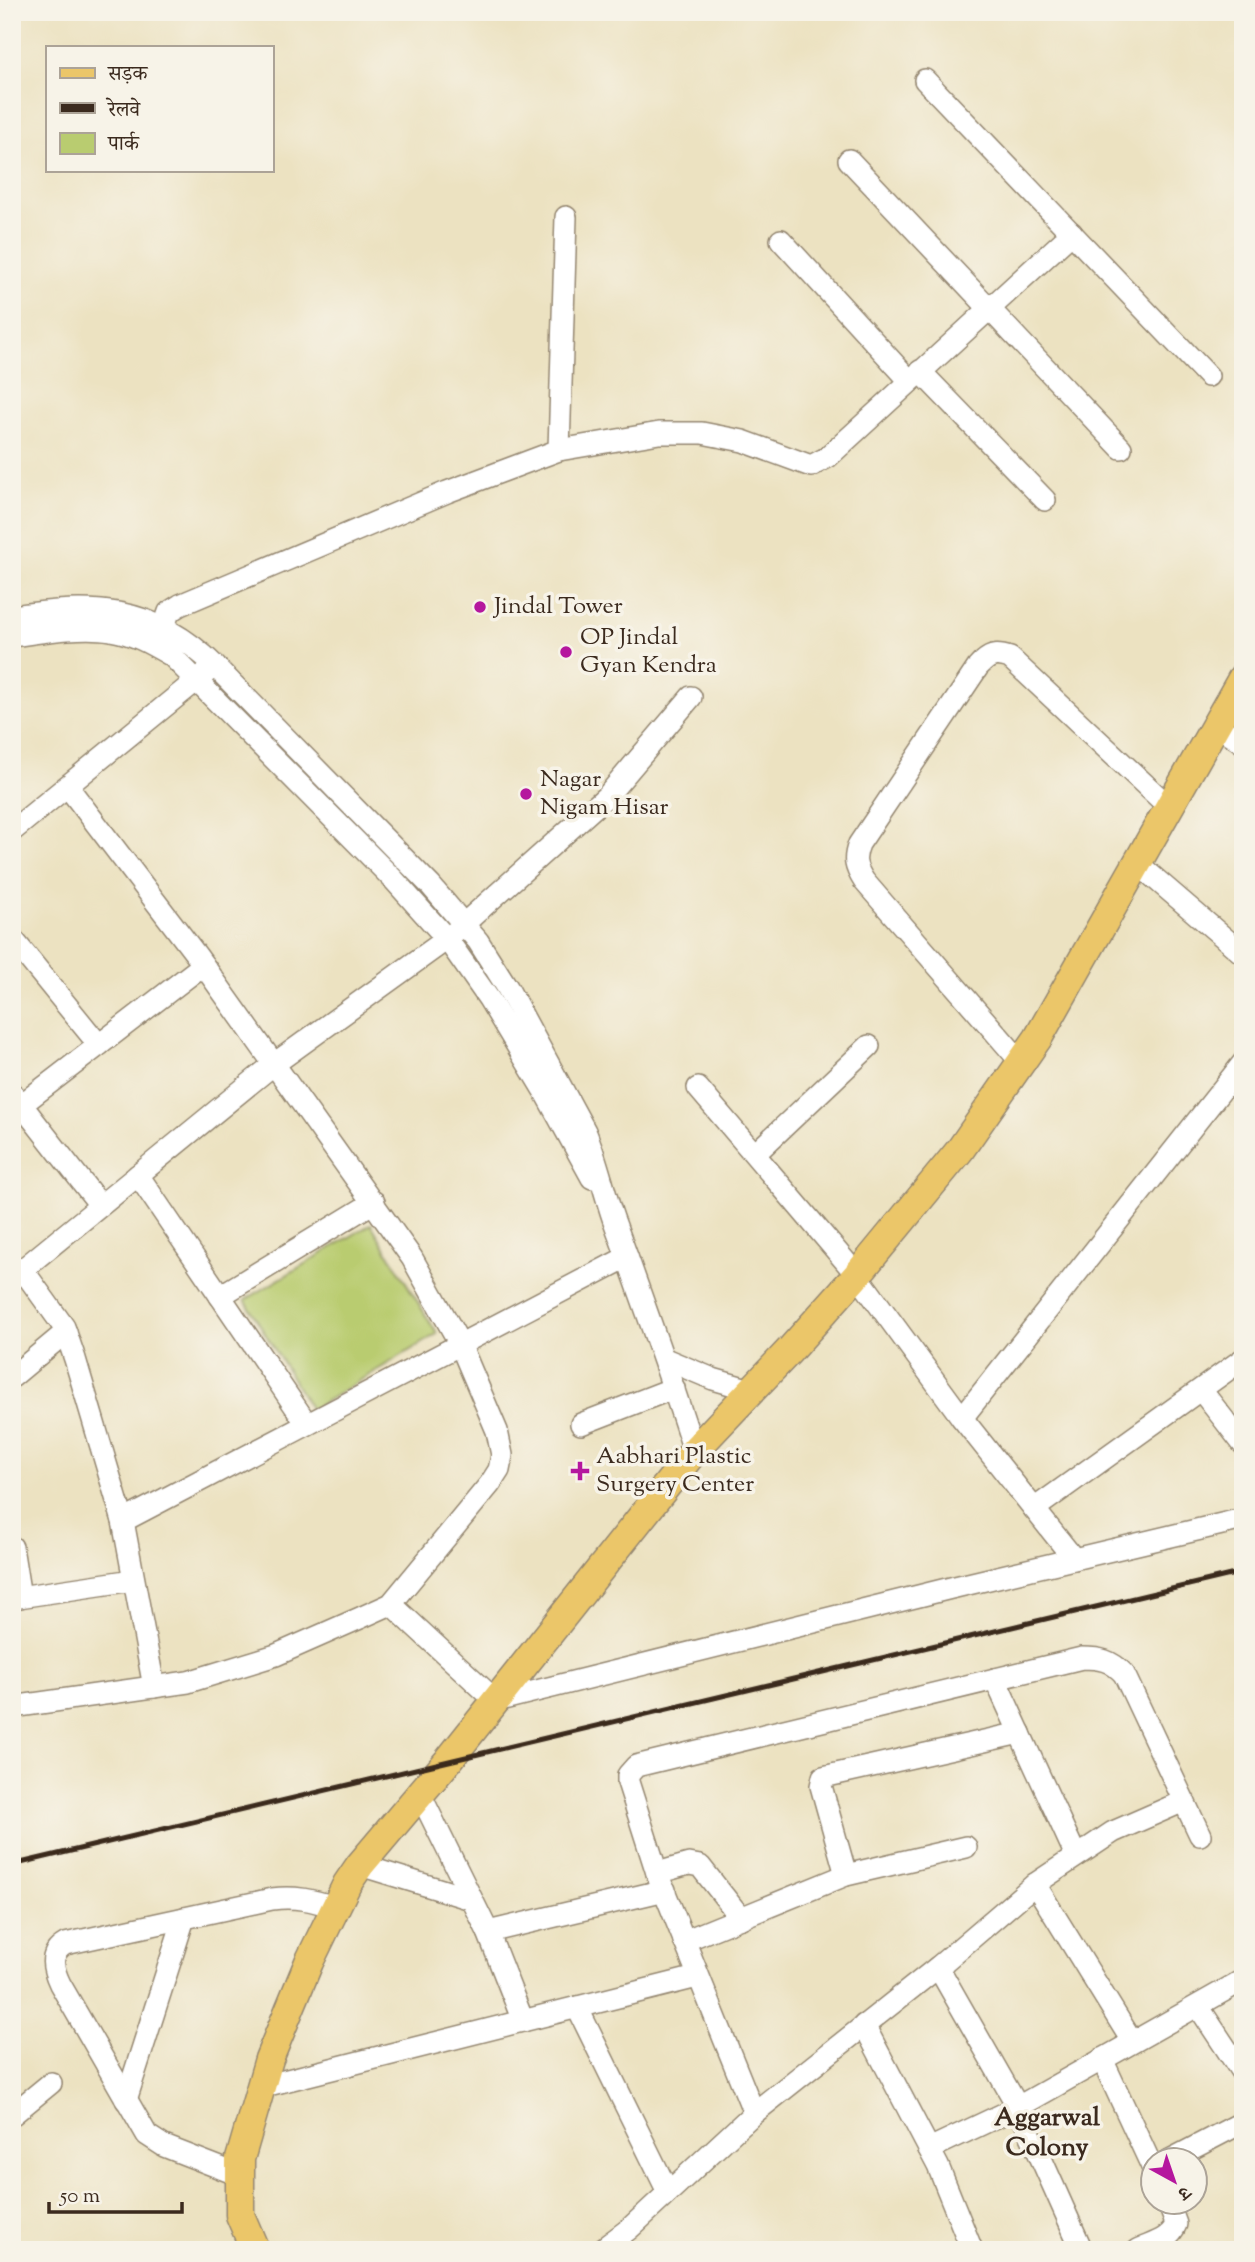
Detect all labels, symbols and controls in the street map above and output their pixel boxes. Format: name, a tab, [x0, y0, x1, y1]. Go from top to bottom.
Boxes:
legend	[46, 46, 273, 172]
text: सड़क	[107, 60, 148, 90]
text: रेलवे	[105, 96, 142, 126]
text: पार्क	[107, 130, 140, 160]
place label: Jindal Tower	[492, 590, 623, 624]
marker: Jindal Tower	[472, 599, 488, 615]
place label: OP Jindal Gyan Kendra	[580, 621, 717, 683]
marker: OP Jindal Gyan Kendra	[558, 644, 574, 660]
place label: Nagar Nigam Hisar	[540, 763, 668, 825]
marker: Nagar Nigam Hisar	[518, 786, 534, 802]
place label: Aabhari Plastic Surgery Center	[596, 1440, 754, 1502]
marker: Aabhari Plastic Surgery Center	[570, 1461, 590, 1481]
district label: Aggarwal Colony	[994, 2100, 1101, 2167]
north arrow	[1140, 2146, 1210, 2216]
scale bar	[49, 2171, 182, 2215]
text: उ	[1170, 2177, 1197, 2206]
text: 50 m	[59, 2182, 100, 2212]

